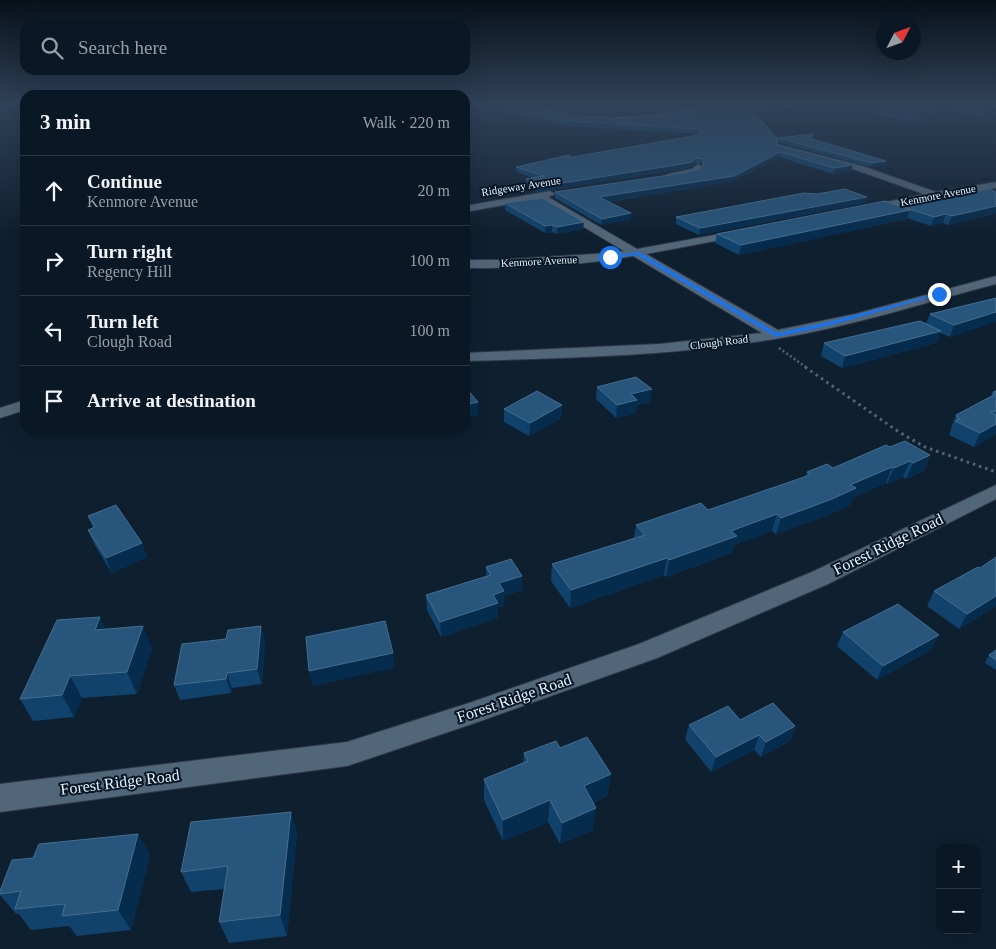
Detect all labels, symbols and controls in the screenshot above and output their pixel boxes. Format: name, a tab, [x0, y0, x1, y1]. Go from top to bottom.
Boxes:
north arrow	[876, 15, 921, 60]
search box	[20, 20, 470, 75]
icon: search	[38, 34, 66, 62]
text: Search here	[78, 37, 167, 58]
text: 3 min	[40, 110, 91, 134]
text: Walk · 220 m	[363, 114, 450, 131]
text: Continue	[87, 171, 162, 192]
street label: Ridgeway Avenue	[480, 174, 562, 198]
icon: ahead	[40, 177, 68, 205]
text: 20 m	[418, 182, 450, 199]
street label: Kenmore Avenue	[899, 182, 977, 208]
text: Kenmore Avenue	[87, 193, 198, 210]
text: Turn right	[87, 241, 172, 262]
route start	[599, 246, 622, 269]
icon: right	[40, 247, 68, 275]
text: 100 m	[410, 252, 450, 269]
street label: Kenmore Avenue	[501, 253, 578, 269]
text: Regency Hill	[87, 263, 172, 280]
route end	[928, 283, 951, 306]
text: Turn left	[87, 311, 159, 332]
icon: left	[40, 317, 68, 345]
text: 100 m	[410, 322, 450, 339]
street label: Clough Road	[689, 332, 749, 352]
text: Clough Road	[87, 333, 172, 350]
icon: arrive	[40, 387, 68, 415]
text: Arrive at destination	[87, 390, 256, 411]
street label: Forest Ridge Road	[830, 510, 946, 579]
street label: Forest Ridge Road	[455, 670, 574, 727]
street label: Forest Ridge Road	[59, 766, 181, 799]
map controls	[936, 844, 981, 934]
button: +	[936, 844, 981, 889]
button: −	[936, 889, 981, 934]

